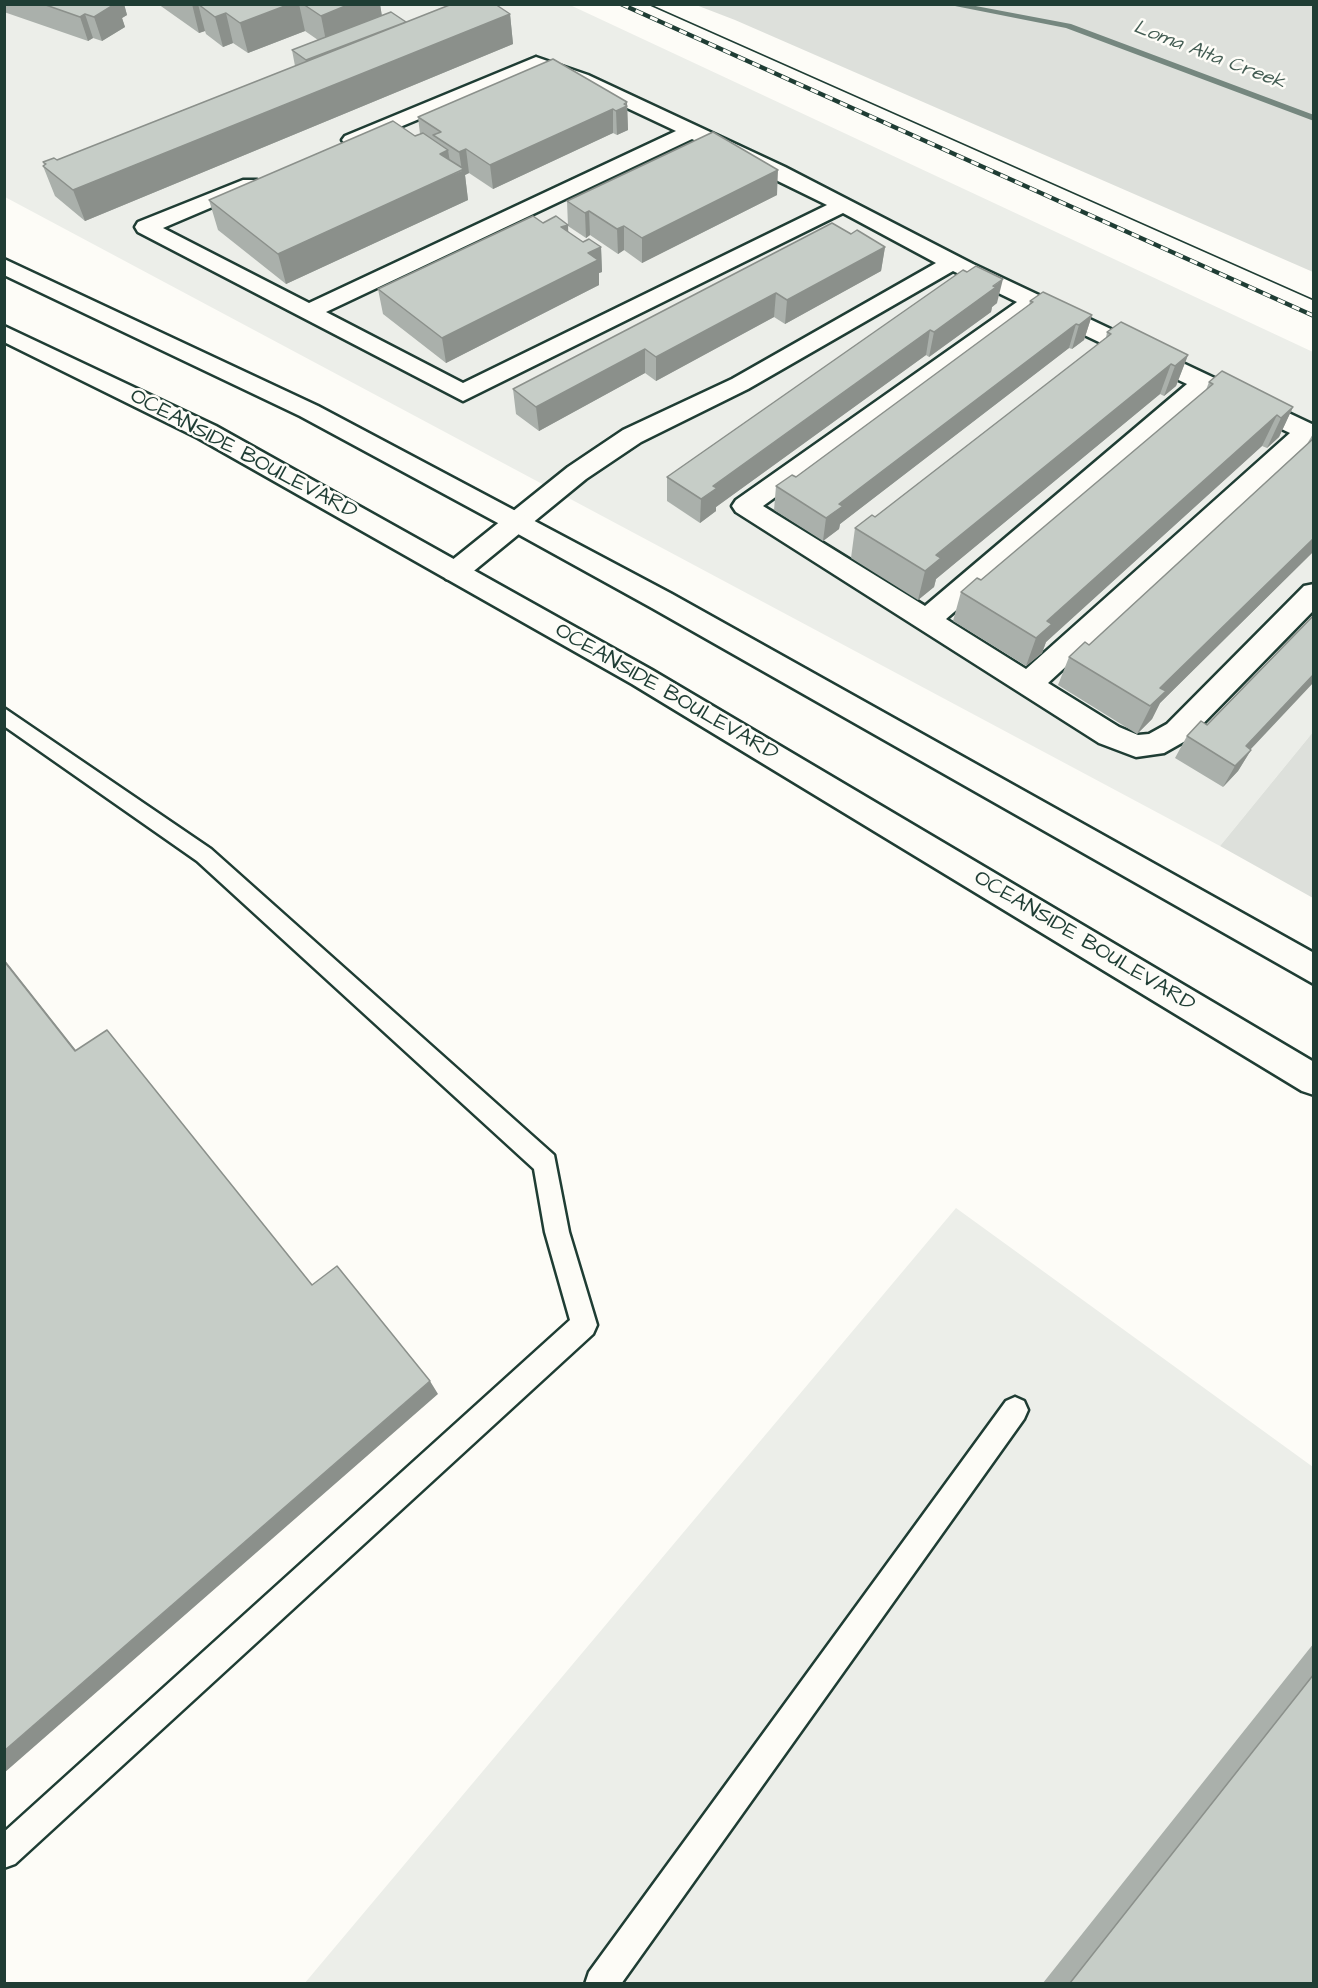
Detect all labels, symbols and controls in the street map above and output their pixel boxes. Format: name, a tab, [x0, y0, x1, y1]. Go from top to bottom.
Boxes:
water label: Loma Alta Creek	[1130, 16, 1288, 96]
street label: OCEANSIDE BOULEVARD	[125, 384, 361, 526]
street label: OCEANSIDE BOULEVARD	[550, 618, 782, 768]
street label: OCEANSIDE BOULEVARD	[969, 865, 1199, 1019]

